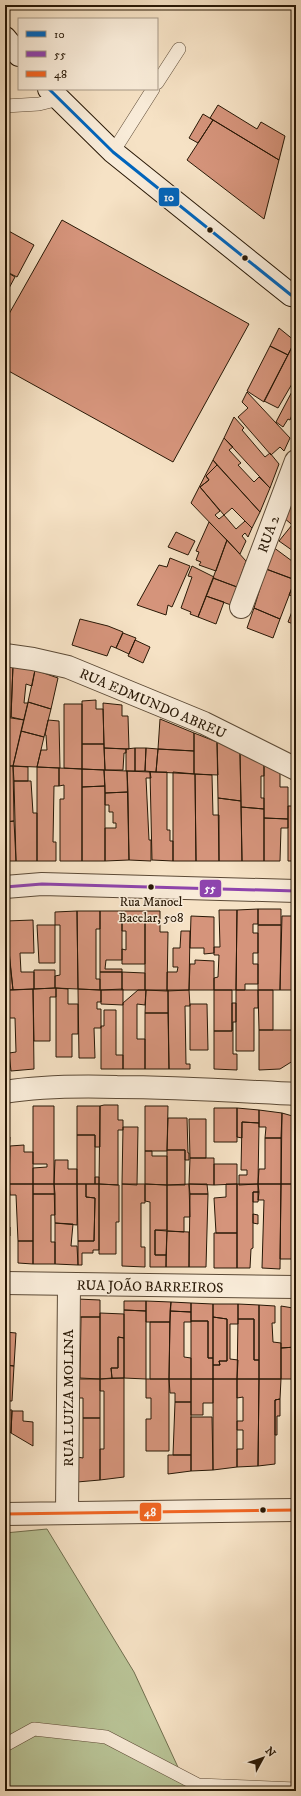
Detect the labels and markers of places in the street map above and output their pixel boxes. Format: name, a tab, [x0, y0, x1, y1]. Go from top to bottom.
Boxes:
unlabelled marker	[205, 225, 215, 235]
unlabelled marker	[240, 253, 250, 263]
marker: Rua Manoel Bacelar, 508	[146, 882, 156, 892]
place label: Rua Manoel Bacelar, 508	[118, 894, 184, 926]
unlabelled marker	[258, 1505, 268, 1515]

